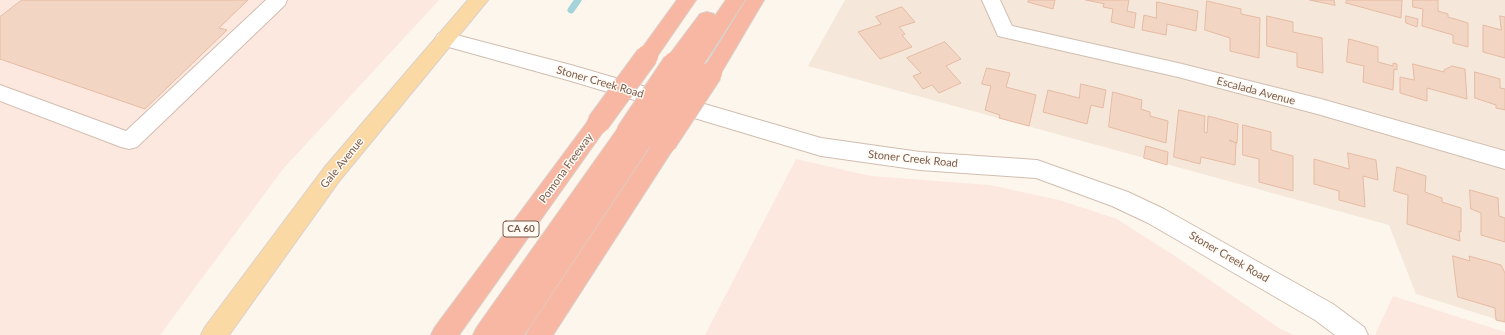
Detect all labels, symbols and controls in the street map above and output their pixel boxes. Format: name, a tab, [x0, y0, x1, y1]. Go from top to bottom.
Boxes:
street label: Stoner Creek Road	[555, 63, 645, 101]
street label: Escalada Avenue	[1215, 74, 1297, 108]
street label: Pomona Freeway	[536, 131, 596, 205]
street label: Gale Avenue	[318, 135, 366, 191]
street label: Stoner Creek Road	[867, 148, 959, 170]
road number: CA 60	[503, 221, 539, 237]
street label: Stoner Creek Road	[1187, 229, 1271, 285]

